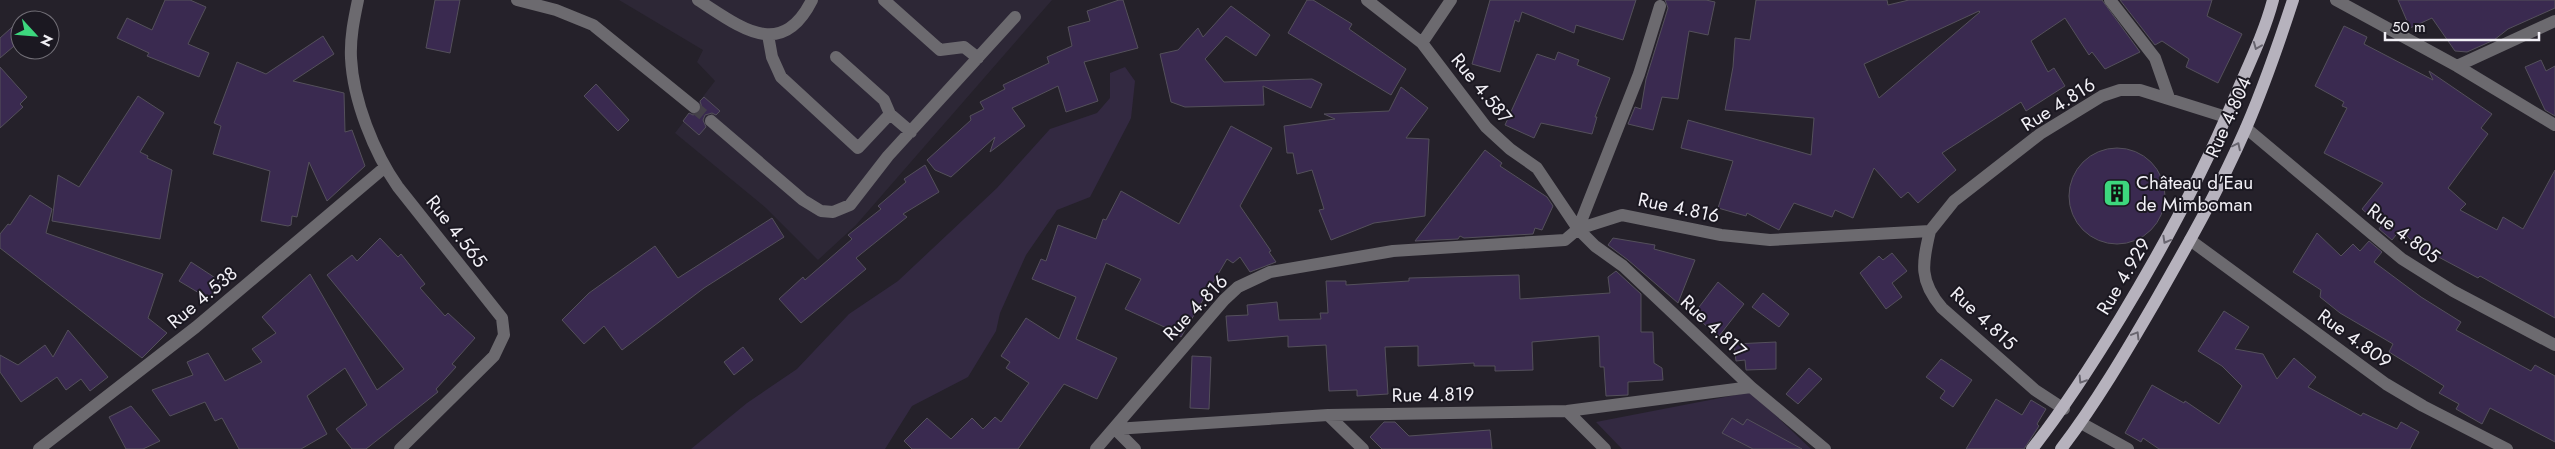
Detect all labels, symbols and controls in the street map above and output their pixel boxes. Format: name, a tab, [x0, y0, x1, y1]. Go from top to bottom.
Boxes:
north arrow	[10, 10, 60, 60]
scale bar	[2385, 10, 2539, 42]
text: 50 m	[2392, 16, 2426, 38]
text: N	[35, 31, 58, 50]
one-way arrow	[2252, 41, 2263, 50]
street label: Rue 4.587	[1445, 47, 1518, 129]
street label: Rue 4.816	[2016, 71, 2101, 138]
street label: Rue 4.804	[2199, 73, 2258, 162]
one-way arrow	[2231, 142, 2241, 151]
place label: Château d'Eau de Mimboman	[2136, 169, 2253, 218]
building icon: Château d'Eau de Mimboman	[2102, 178, 2132, 208]
street label: Rue 4.816	[1636, 186, 1722, 229]
street label: Rue 4.565	[420, 189, 493, 273]
street label: Rue 4.805	[2361, 197, 2446, 270]
street label: Rue 4.929	[2090, 233, 2157, 320]
one-way arrow	[2162, 235, 2172, 244]
street label: Rue 4.538	[161, 260, 243, 335]
street label: Rue 4.816	[1157, 268, 1234, 346]
street label: Rue 4.815	[1944, 280, 2023, 356]
street label: Rue 4.817	[1675, 289, 1753, 364]
street label: Rue 4.809	[2312, 302, 2397, 374]
one-way arrow	[2129, 332, 2139, 341]
one-way arrow	[2079, 374, 2089, 383]
street label: Rue 4.819	[1391, 380, 1475, 409]

